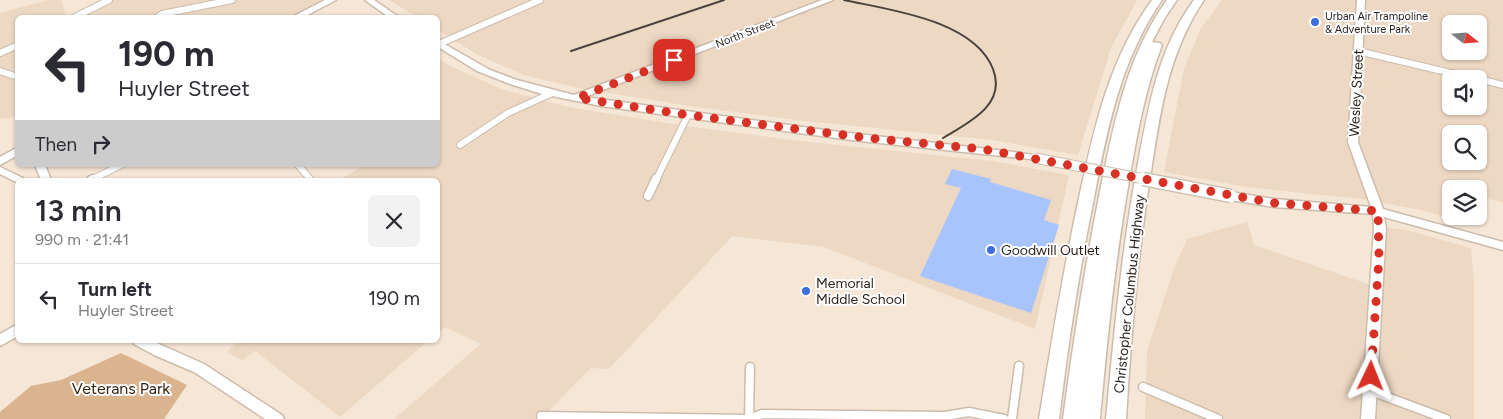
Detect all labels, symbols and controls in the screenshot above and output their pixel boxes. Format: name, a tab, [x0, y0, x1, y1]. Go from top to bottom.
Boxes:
place label: Urban Air Trampoline & Adventure Park	[1325, 10, 1428, 36]
north arrow	[1442, 15, 1488, 60]
map controls	[1442, 15, 1487, 225]
street label: North Street	[714, 16, 777, 51]
marker: Urban Air Trampoline & Adventure Park	[1309, 16, 1321, 28]
text: 190 m	[118, 33, 215, 75]
icon: left	[35, 35, 100, 100]
pin	[653, 39, 695, 81]
icon: arrive	[660, 46, 688, 74]
street label: Wesley Street	[1346, 49, 1367, 137]
button: sound	[1442, 70, 1487, 115]
text: Huyler Street	[118, 75, 250, 102]
button: search	[1442, 125, 1487, 170]
icon: right	[87, 130, 115, 158]
text: Then	[35, 133, 77, 156]
button: layers	[1442, 180, 1487, 225]
text: 13 min	[35, 192, 122, 229]
street label: Christopher Columbus Highway	[1111, 193, 1148, 394]
button: close	[368, 195, 420, 247]
text: 990 m · 21:41	[35, 230, 129, 249]
place label: Goodwill Outlet	[1001, 242, 1100, 259]
marker: Goodwill Outlet	[985, 244, 997, 256]
place label: Memorial Middle School	[816, 275, 905, 308]
text: Turn left	[78, 278, 152, 301]
icon: left	[35, 285, 63, 313]
marker: Memorial Middle School	[800, 285, 812, 297]
text: 190 m	[368, 287, 420, 310]
text: Huyler Street	[78, 301, 174, 320]
position arrow	[1344, 349, 1396, 401]
park label: Veterans Park	[72, 379, 170, 398]

